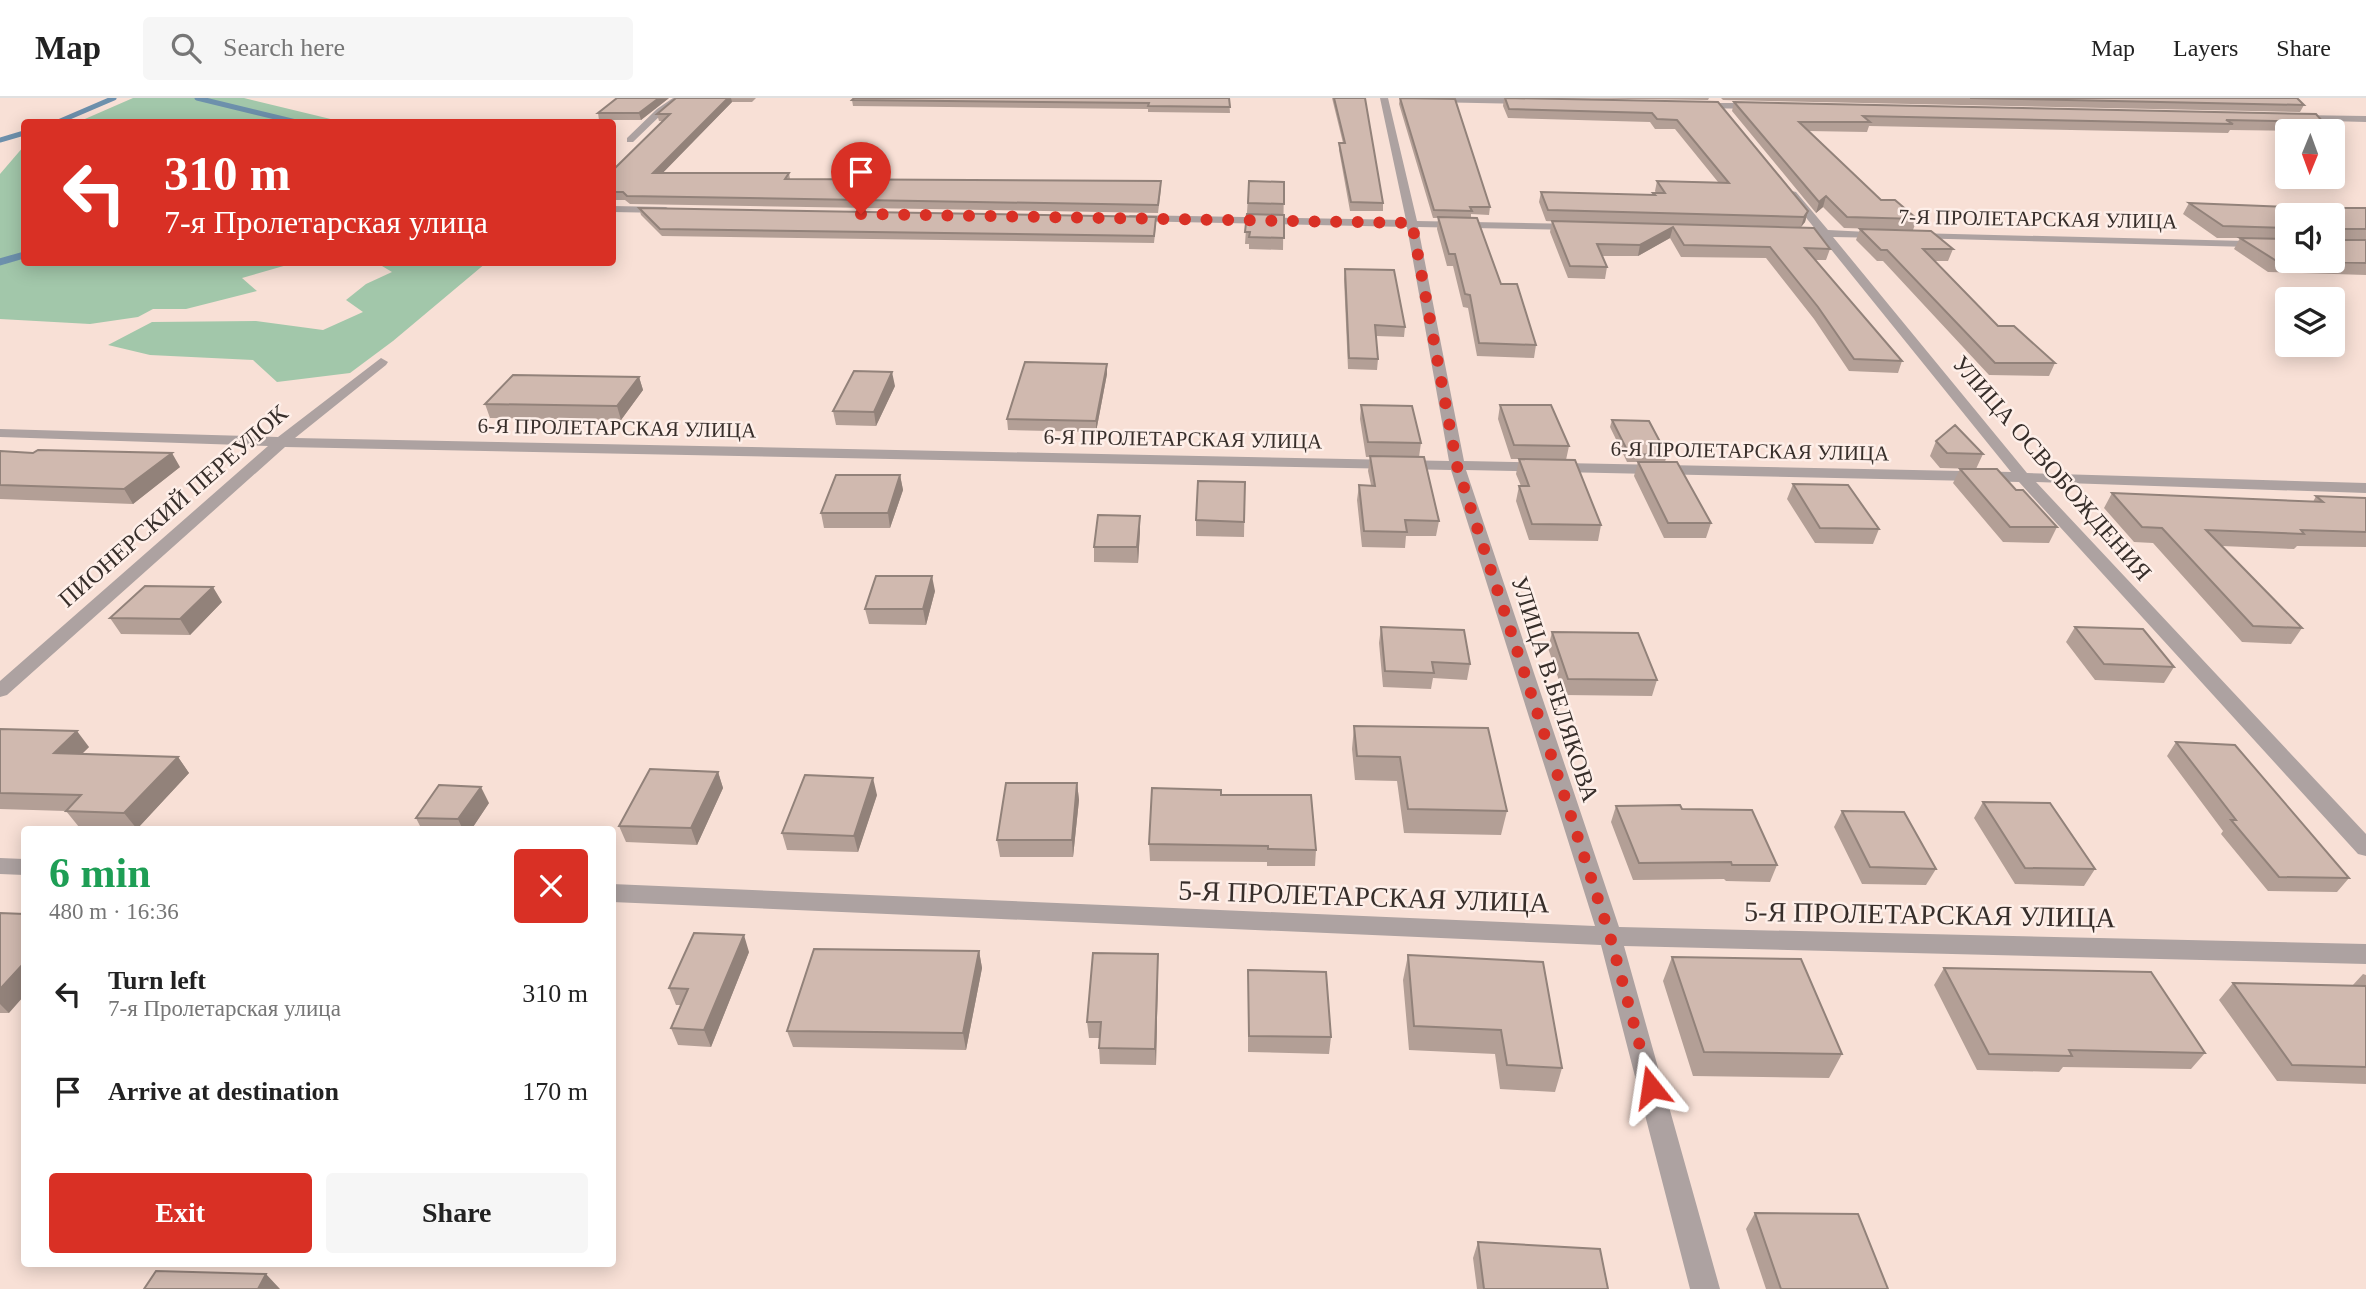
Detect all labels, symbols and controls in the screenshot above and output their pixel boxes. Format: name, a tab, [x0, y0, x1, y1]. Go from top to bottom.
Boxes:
search box	[143, 17, 633, 80]
icon: search	[167, 29, 205, 67]
text: Map	[35, 30, 101, 66]
text: Search here	[223, 33, 345, 62]
text: Map	[2091, 35, 2135, 61]
text: Layers	[2173, 35, 2238, 61]
text: Share	[2276, 35, 2331, 61]
north arrow	[2275, 119, 2345, 189]
map controls	[2275, 119, 2345, 357]
pin	[831, 142, 891, 214]
text: 310 m	[164, 146, 291, 201]
icon: left	[49, 147, 140, 238]
icon: arrive	[842, 153, 880, 191]
button: sound	[2275, 203, 2345, 273]
text: 7-я Пролетарская улица	[164, 204, 488, 240]
street label: 7-Я ПРОЛЕТАРСКАЯ УЛИЦА	[1899, 205, 2178, 233]
button: layers	[2275, 287, 2345, 357]
street label: УЛИЦА ОСВОБОЖДЕНИЯ	[1947, 350, 2157, 586]
street label: ПИОНЕРСКИЙ ПЕРЕУЛОК	[53, 399, 293, 612]
street label: 6-Я ПРОЛЕТАРСКАЯ УЛИЦА	[478, 414, 757, 442]
street label: 6-Я ПРОЛЕТАРСКАЯ УЛИЦА	[1044, 425, 1323, 453]
street label: 6-Я ПРОЛЕТАРСКАЯ УЛИЦА	[1611, 437, 1890, 465]
street label: УЛИЦА В.БЕЛЯКОВА	[1506, 573, 1604, 806]
button: close	[514, 849, 588, 923]
text: 6 min	[49, 850, 151, 896]
street label: 5-Я ПРОЛЕТАРСКАЯ УЛИЦА	[1178, 875, 1551, 918]
street label: 5-Я ПРОЛЕТАРСКАЯ УЛИЦА	[1744, 896, 2117, 933]
text: 480 m · 16:36	[49, 899, 179, 924]
text: Turn left	[108, 966, 206, 995]
icon: left	[49, 975, 87, 1013]
text: 310 m	[522, 979, 588, 1008]
text: 7-я Пролетарская улица	[108, 996, 341, 1021]
position arrow	[1614, 1050, 1688, 1124]
icon: arrive	[49, 1073, 87, 1111]
text: Arrive at destination	[108, 1077, 339, 1106]
text: 170 m	[522, 1077, 588, 1106]
button: Exit	[49, 1173, 312, 1253]
button: Share	[326, 1173, 588, 1253]

